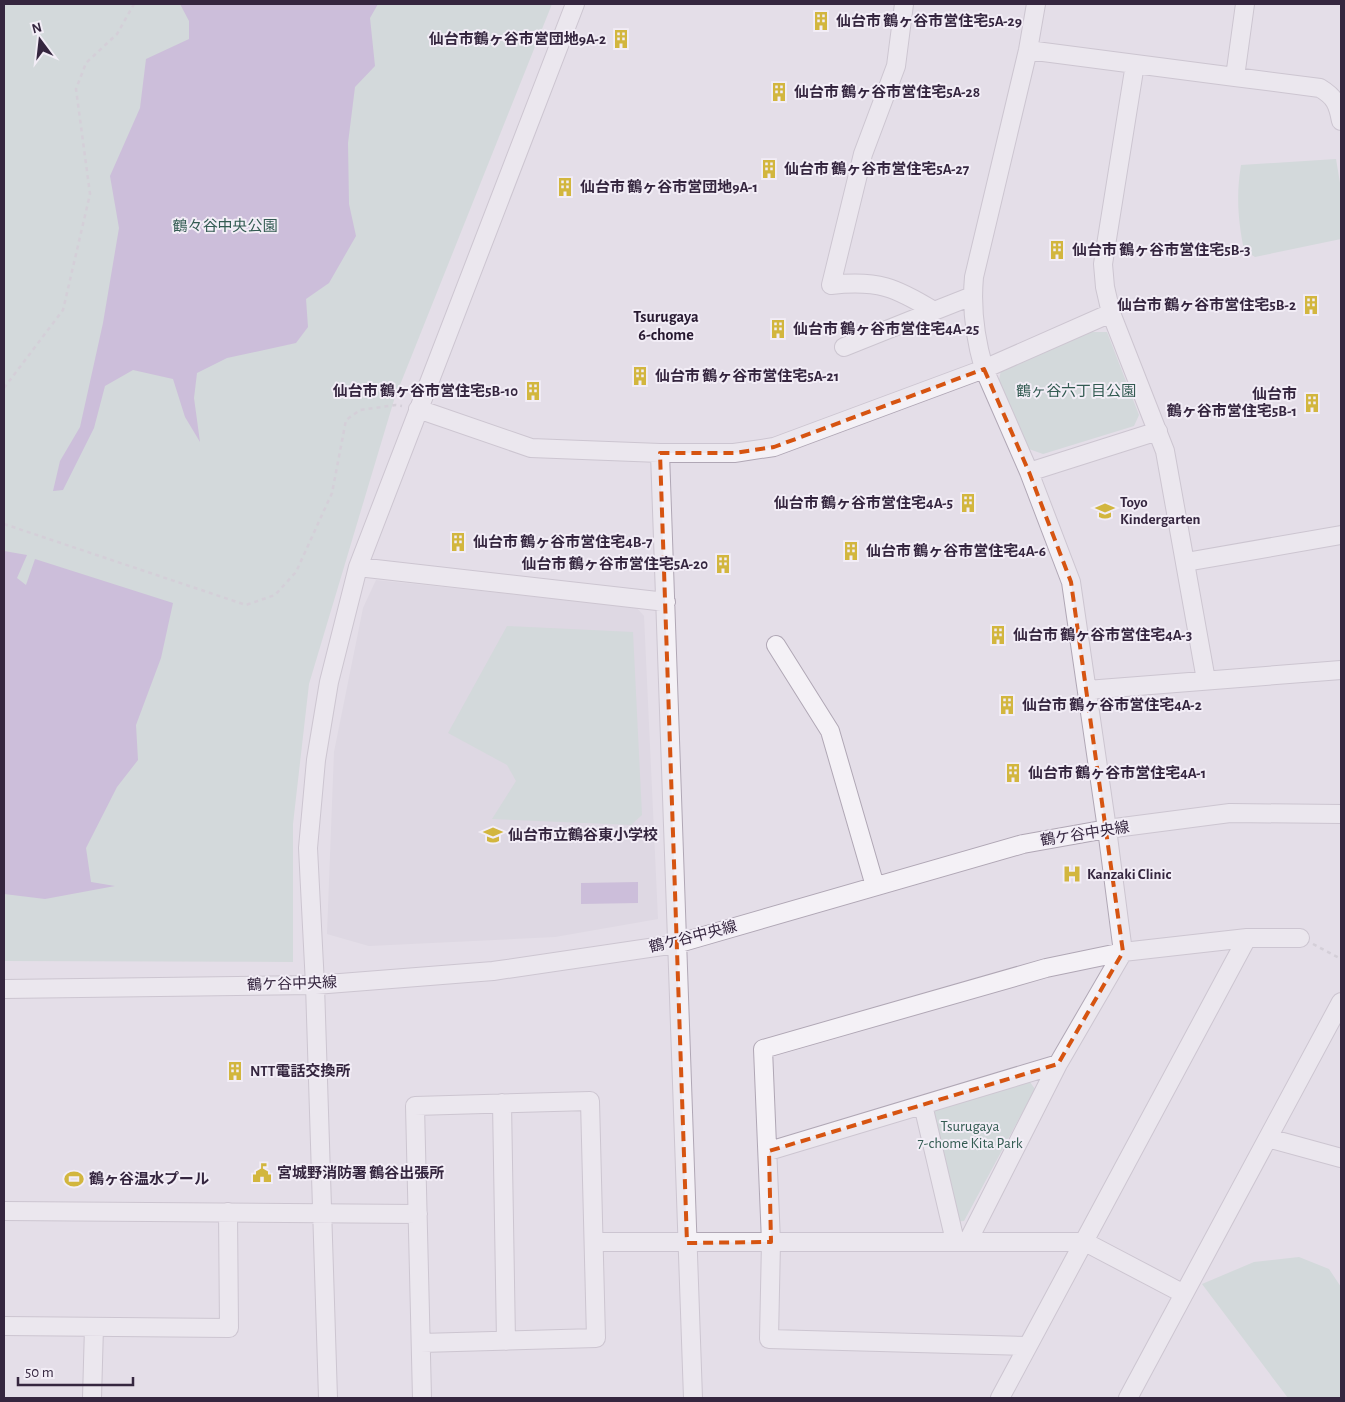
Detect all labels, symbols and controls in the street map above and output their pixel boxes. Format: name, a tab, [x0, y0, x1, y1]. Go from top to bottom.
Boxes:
building icon: 仙台市 鶴ヶ谷市営住宅5A-29	[810, 10, 832, 32]
place label: 仙台市 鶴ヶ谷市営住宅5A-29	[836, 13, 1022, 29]
north arrow	[15, 15, 65, 65]
text: N	[30, 20, 43, 36]
building icon: 仙台市鶴ヶ谷市営団地9A-2	[610, 28, 632, 50]
place label: 仙台市鶴ヶ谷市営団地9A-2	[429, 31, 606, 47]
building icon: 仙台市 鶴ヶ谷市営住宅5A-28	[768, 81, 790, 103]
place label: 仙台市 鶴ヶ谷市営住宅5A-28	[794, 84, 980, 100]
building icon: 仙台市 鶴ヶ谷市営住宅5A-27	[758, 158, 780, 180]
place label: 仙台市 鶴ヶ谷市営住宅5A-27	[784, 161, 970, 177]
building icon: 仙台市 鶴ヶ谷市営団地9A-1	[554, 176, 576, 198]
place label: 仙台市 鶴ヶ谷市営団地9A-1	[580, 179, 758, 195]
park label: 鶴々谷中央公園	[172, 218, 278, 234]
building icon: 仙台市 鶴ヶ谷市営住宅5B-3	[1046, 239, 1068, 261]
place label: 仙台市 鶴ヶ谷市営住宅5B-3	[1072, 242, 1250, 258]
building icon: 仙台市 鶴ヶ谷市営住宅5B-2	[1300, 294, 1322, 316]
place label: 仙台市 鶴ヶ谷市営住宅5B-2	[1117, 297, 1296, 313]
district label: Tsurugaya 6-chome	[633, 309, 699, 343]
building icon: 仙台市 鶴ヶ谷市営住宅4A-25	[767, 318, 789, 340]
place label: 仙台市 鶴ヶ谷市営住宅4A-25	[793, 321, 979, 337]
building icon: 仙台市 鶴ヶ谷市営住宅5A-21	[629, 365, 651, 387]
place label: 仙台市 鶴ヶ谷市営住宅5A-21	[655, 368, 839, 384]
building icon: 仙台市 鶴ヶ谷市営住宅5B-10	[522, 380, 544, 402]
place label: 仙台市 鶴ヶ谷市営住宅5B-10	[333, 383, 518, 399]
park label: 鶴ヶ谷六丁目公園	[1016, 383, 1136, 399]
place label: 仙台市 鶴ヶ谷市営住宅5B-1	[1167, 386, 1297, 419]
building icon: 仙台市 鶴ヶ谷市営住宅5B-1	[1301, 392, 1323, 414]
building icon: 仙台市 鶴ヶ谷市営住宅4A-5	[957, 492, 979, 514]
place label: 仙台市 鶴ヶ谷市営住宅4A-5	[774, 495, 953, 511]
place label: Toyo Kindergarten	[1120, 495, 1201, 527]
school or university icon: Toyo Kindergarten	[1094, 500, 1116, 522]
building icon: 仙台市 鶴ヶ谷市営住宅4B-7	[447, 531, 469, 553]
place label: 仙台市 鶴ヶ谷市営住宅4B-7	[473, 534, 653, 550]
building icon: 仙台市 鶴ヶ谷市営住宅4A-6	[840, 540, 862, 562]
place label: 仙台市 鶴ヶ谷市営住宅4A-6	[866, 543, 1046, 559]
building icon: 仙台市 鶴ヶ谷市営住宅5A-20	[712, 553, 734, 575]
place label: 仙台市 鶴ヶ谷市営住宅5A-20	[522, 556, 708, 572]
building icon: 仙台市 鶴ヶ谷市営住宅4A-3	[987, 624, 1009, 646]
place label: 仙台市 鶴ヶ谷市営住宅4A-3	[1013, 627, 1192, 643]
building icon: 仙台市 鶴ヶ谷市営住宅4A-2	[996, 694, 1018, 716]
place label: 仙台市 鶴ヶ谷市営住宅4A-2	[1022, 697, 1202, 713]
building icon: 仙台市 鶴ヶ谷市営住宅4A-1	[1002, 762, 1024, 784]
place label: 仙台市 鶴ヶ谷市営住宅4A-1	[1028, 765, 1206, 781]
street label: 鶴ケ谷中央線	[1039, 819, 1131, 848]
school or university icon: 仙台市立鶴谷東小学校	[482, 824, 504, 846]
place label: 仙台市立鶴谷東小学校	[508, 827, 658, 843]
hospital icon: Kanzaki Clinic	[1061, 863, 1083, 885]
place label: Kanzaki Clinic	[1087, 867, 1171, 882]
street label: 鶴ケ谷中央線	[647, 918, 738, 955]
street label: 鶴ケ谷中央線	[247, 974, 337, 993]
building icon: NTT電話交換所	[224, 1060, 246, 1082]
place label: NTT電話交換所	[250, 1062, 350, 1079]
park label: Tsurugaya 7-chome Kita Park	[918, 1119, 1023, 1151]
public building icon: 宮城野消防署 鶴谷出張所	[251, 1162, 273, 1184]
place label: 宮城野消防署 鶴谷出張所	[277, 1164, 444, 1181]
sports icon: 鶴ヶ谷温水プール	[63, 1168, 85, 1190]
place label: 鶴ヶ谷温水プール	[89, 1171, 209, 1187]
scale bar	[18, 1354, 132, 1386]
text: 50 m	[25, 1365, 54, 1380]

